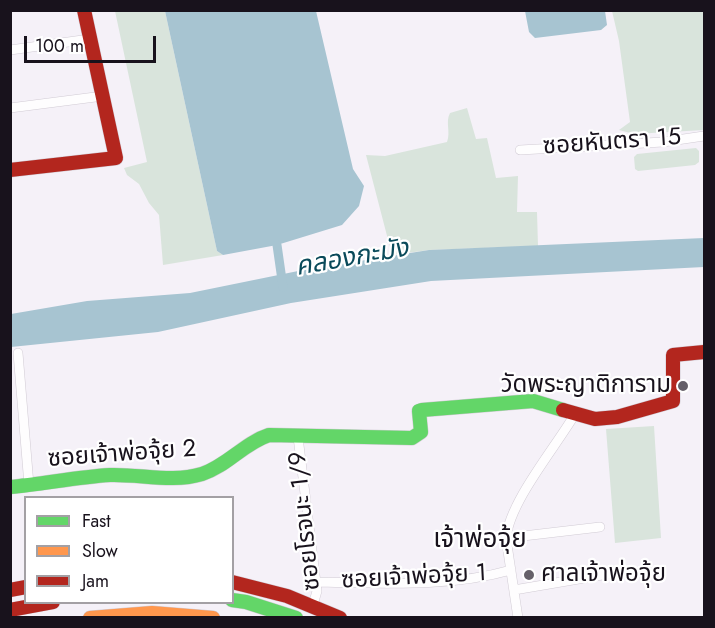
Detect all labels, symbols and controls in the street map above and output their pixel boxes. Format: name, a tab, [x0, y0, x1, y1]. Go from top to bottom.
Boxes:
scale bar	[27, 24, 159, 62]
text: 100 m	[35, 33, 84, 59]
street label: ซอยหันตรา 15	[542, 124, 682, 162]
water label: คลองกะมัง	[293, 234, 411, 284]
place label: วัดพระญาติการาม	[501, 372, 671, 400]
marker: วัดพระญาติการาม	[676, 379, 690, 393]
street label: ซอยเจ้าพ่อจุ้ย 2	[47, 435, 197, 475]
street label: ซอยโรจนะ 1/9	[284, 450, 328, 592]
legend	[24, 496, 234, 604]
text: Fast	[82, 508, 111, 534]
district label: เจ้าพ่อจุ้ย	[433, 525, 527, 557]
text: Slow	[82, 538, 118, 564]
street label: ซอยเจ้าพ่อจุ้ย 1	[340, 560, 488, 596]
place label: ศาลเจ้าพ่อจุ้ย	[541, 561, 666, 589]
text: Jam	[82, 568, 109, 594]
marker: ศาลเจ้าพ่อจุ้ย	[522, 568, 536, 582]

